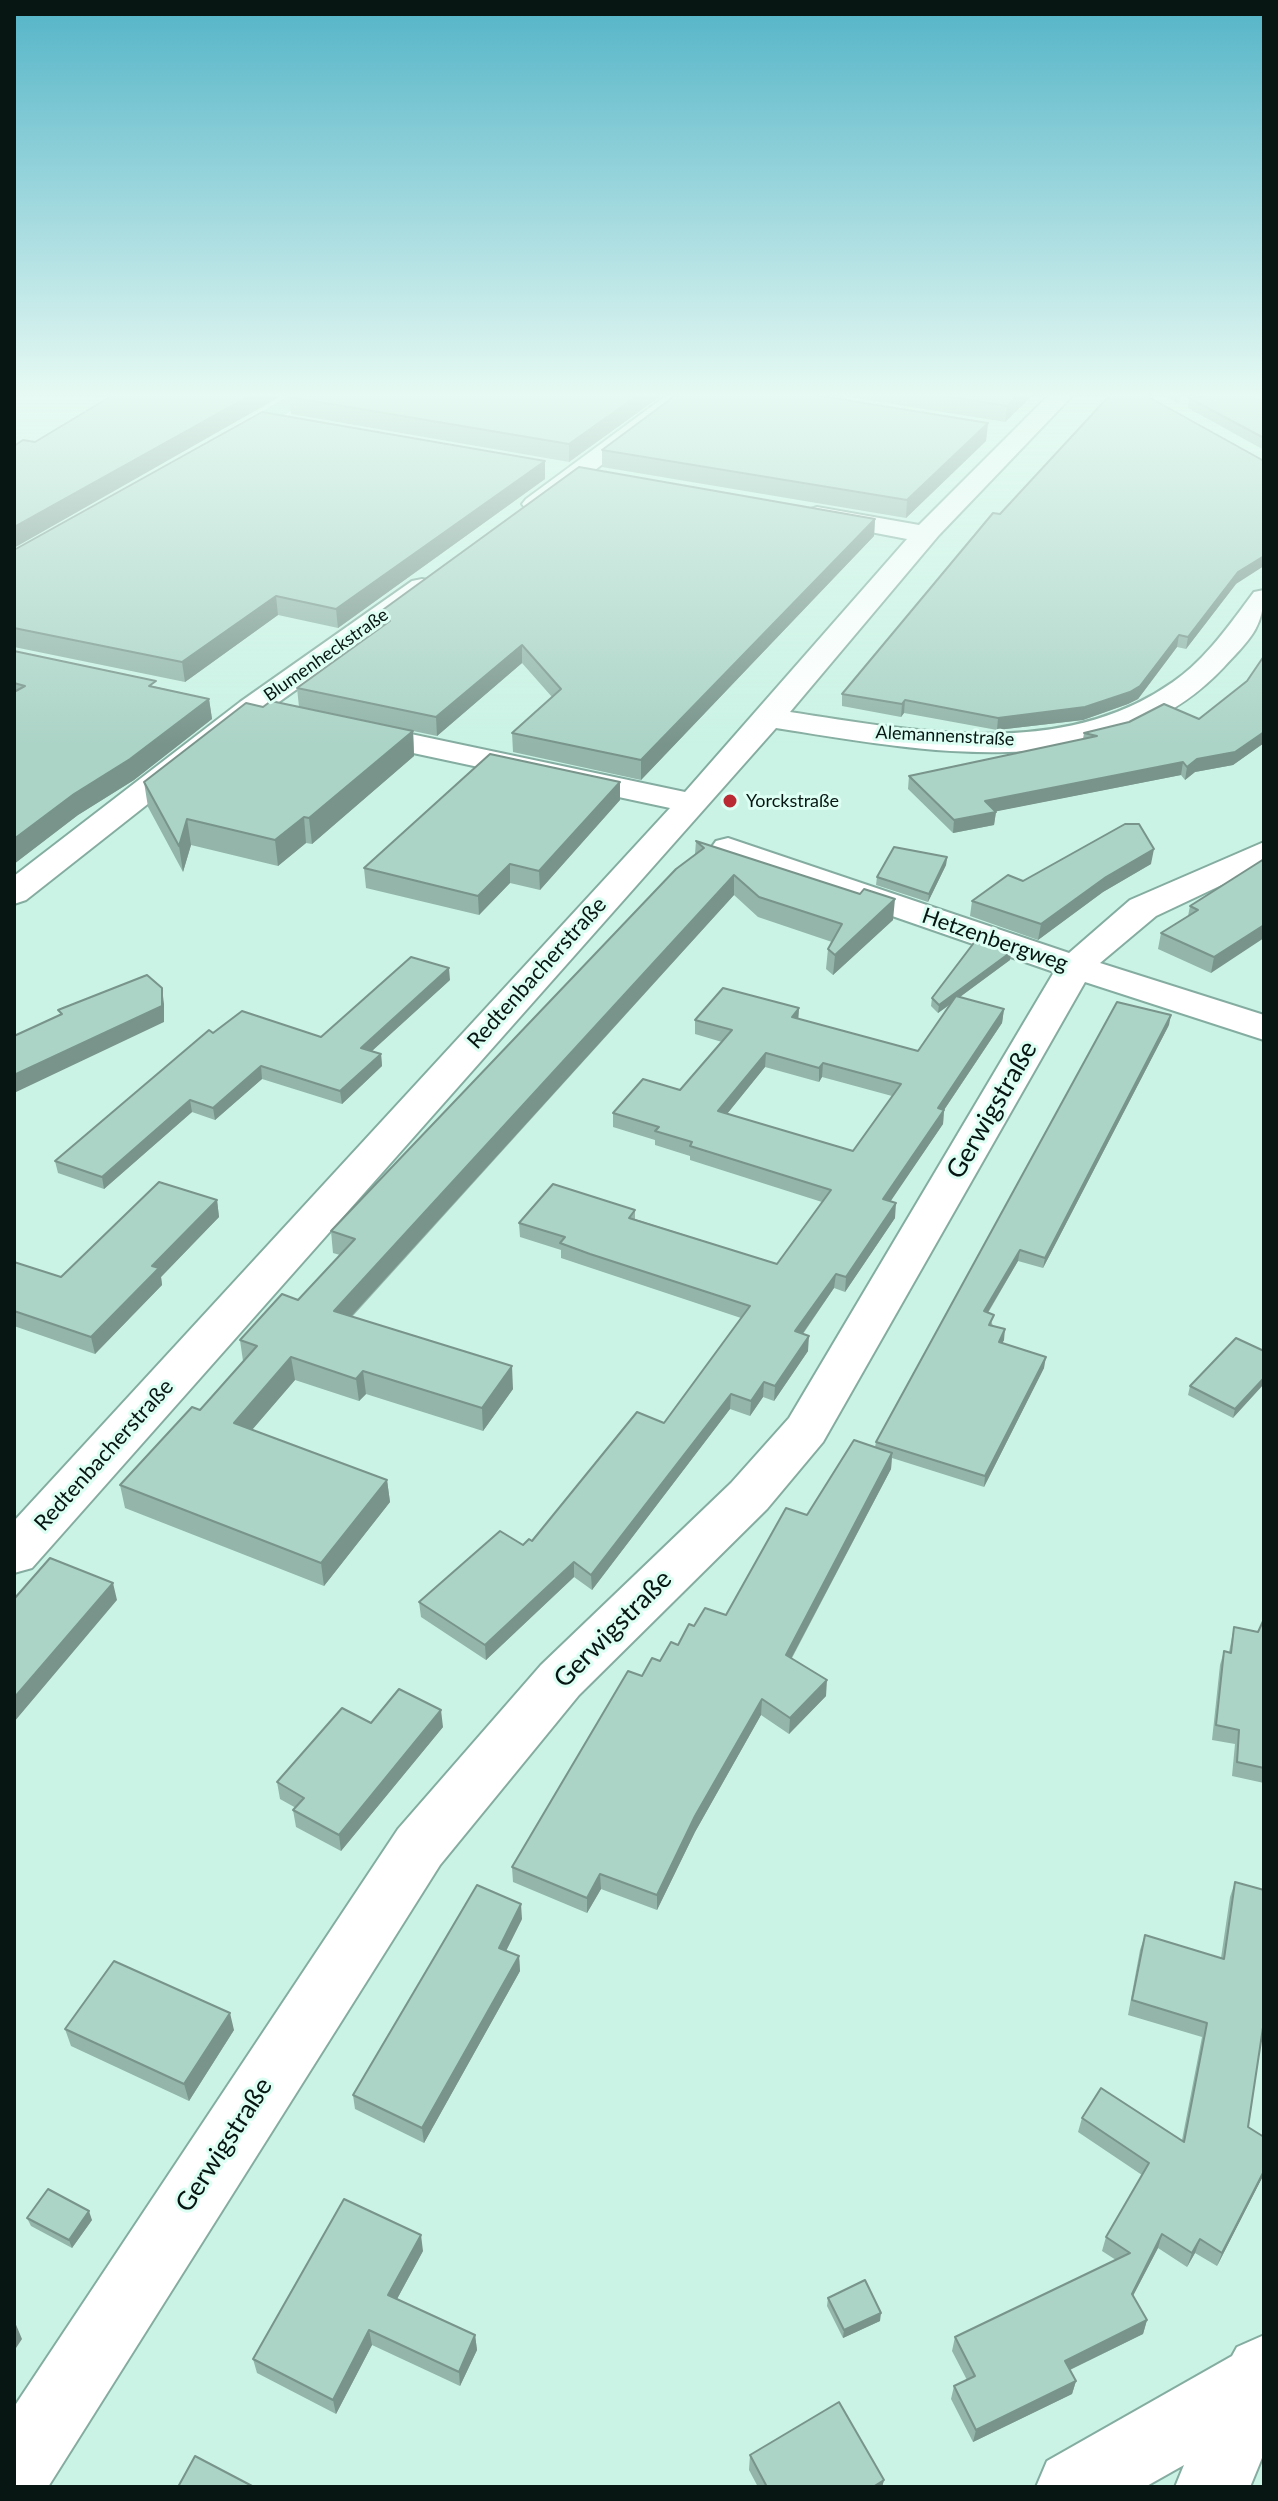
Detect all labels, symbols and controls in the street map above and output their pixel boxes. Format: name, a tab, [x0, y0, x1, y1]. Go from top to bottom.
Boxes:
street label: Blumenheckstraße	[260, 604, 392, 706]
street label: Alemannenstraße	[875, 722, 1015, 750]
place label: Yorckstraße	[746, 790, 839, 812]
marker: Yorckstraße	[721, 792, 739, 810]
street label: Redtenbacherstraße	[462, 892, 612, 1054]
street label: Hetzenbergweg	[918, 903, 1072, 977]
street label: Gerwigstraße	[940, 1036, 1044, 1184]
street label: Redtenbacherstraße	[29, 1374, 179, 1536]
street label: Gerwigstraße	[548, 1564, 678, 1694]
street label: Gerwigstraße	[169, 2072, 279, 2218]

